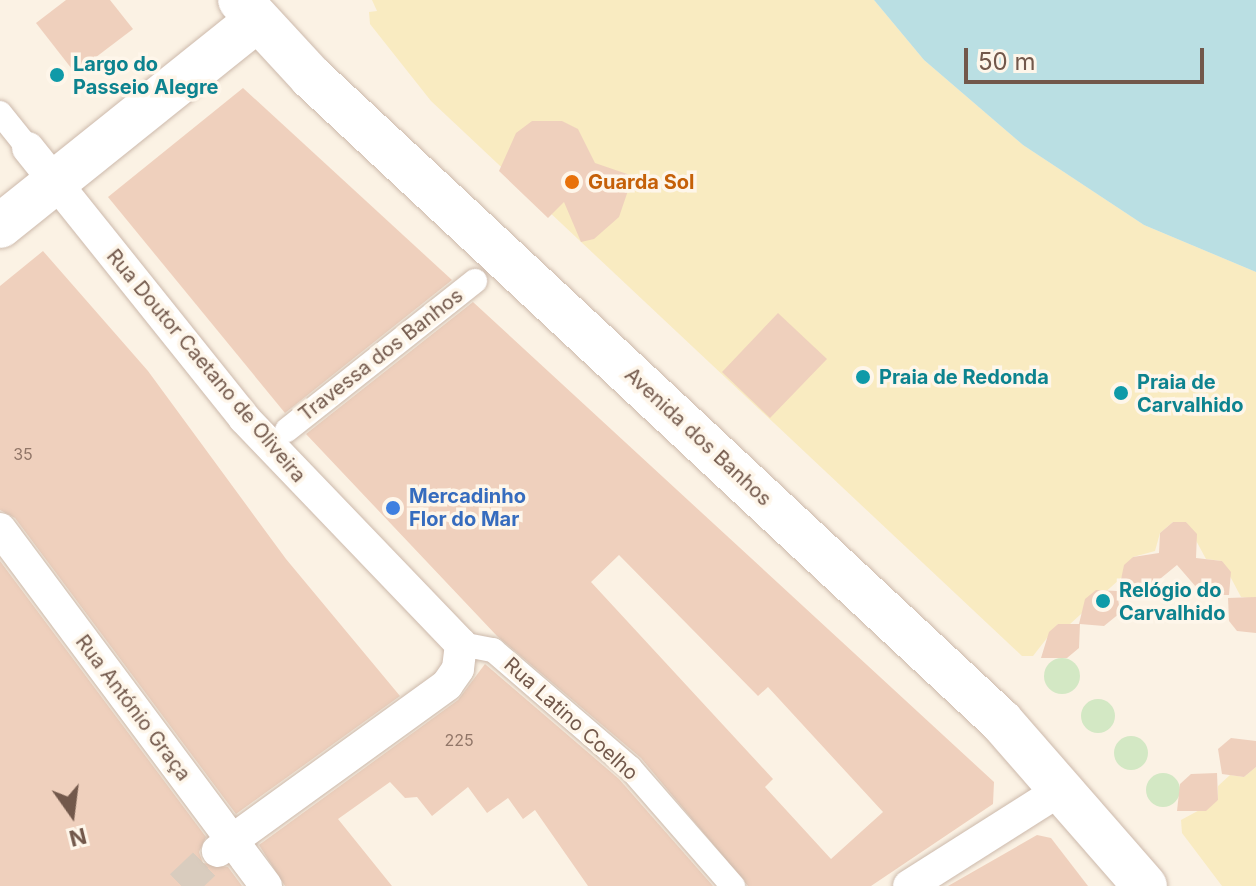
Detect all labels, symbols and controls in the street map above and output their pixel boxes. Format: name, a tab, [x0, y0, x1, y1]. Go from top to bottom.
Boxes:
scale bar	[968, 32, 1208, 82]
text: 50 m	[978, 47, 1036, 76]
place label: Largo do Passeio Alegre	[73, 52, 219, 99]
marker: Largo do Passeio Alegre	[48, 66, 66, 84]
place label: Guarda Sol	[588, 170, 694, 194]
marker: Guarda Sol	[563, 173, 581, 191]
street label: Rua Doutor Caetano de Oliveira	[101, 245, 311, 487]
street label: Travessa dos Banhos	[294, 283, 468, 427]
street label: Avenida dos Banhos	[620, 363, 776, 511]
place label: Praia de Redonda	[879, 365, 1049, 389]
marker: Praia de Redonda	[854, 368, 872, 386]
place label: Praia de Carvalhido	[1137, 370, 1243, 417]
marker: Praia de Carvalhido	[1112, 384, 1130, 402]
house number: 35	[13, 444, 33, 464]
place label: Mercadinho Flor do Mar	[409, 484, 526, 531]
marker: Mercadinho Flor do Mar	[384, 499, 402, 517]
place label: Relógio do Carvalhido	[1119, 578, 1225, 625]
marker: Relógio do Carvalhido	[1094, 592, 1112, 610]
street label: Rua António Graça	[70, 630, 196, 786]
street label: Rua Latino Coelho	[499, 653, 643, 785]
house number: 225	[444, 730, 474, 750]
north arrow	[32, 774, 112, 854]
text: N	[67, 823, 89, 852]

